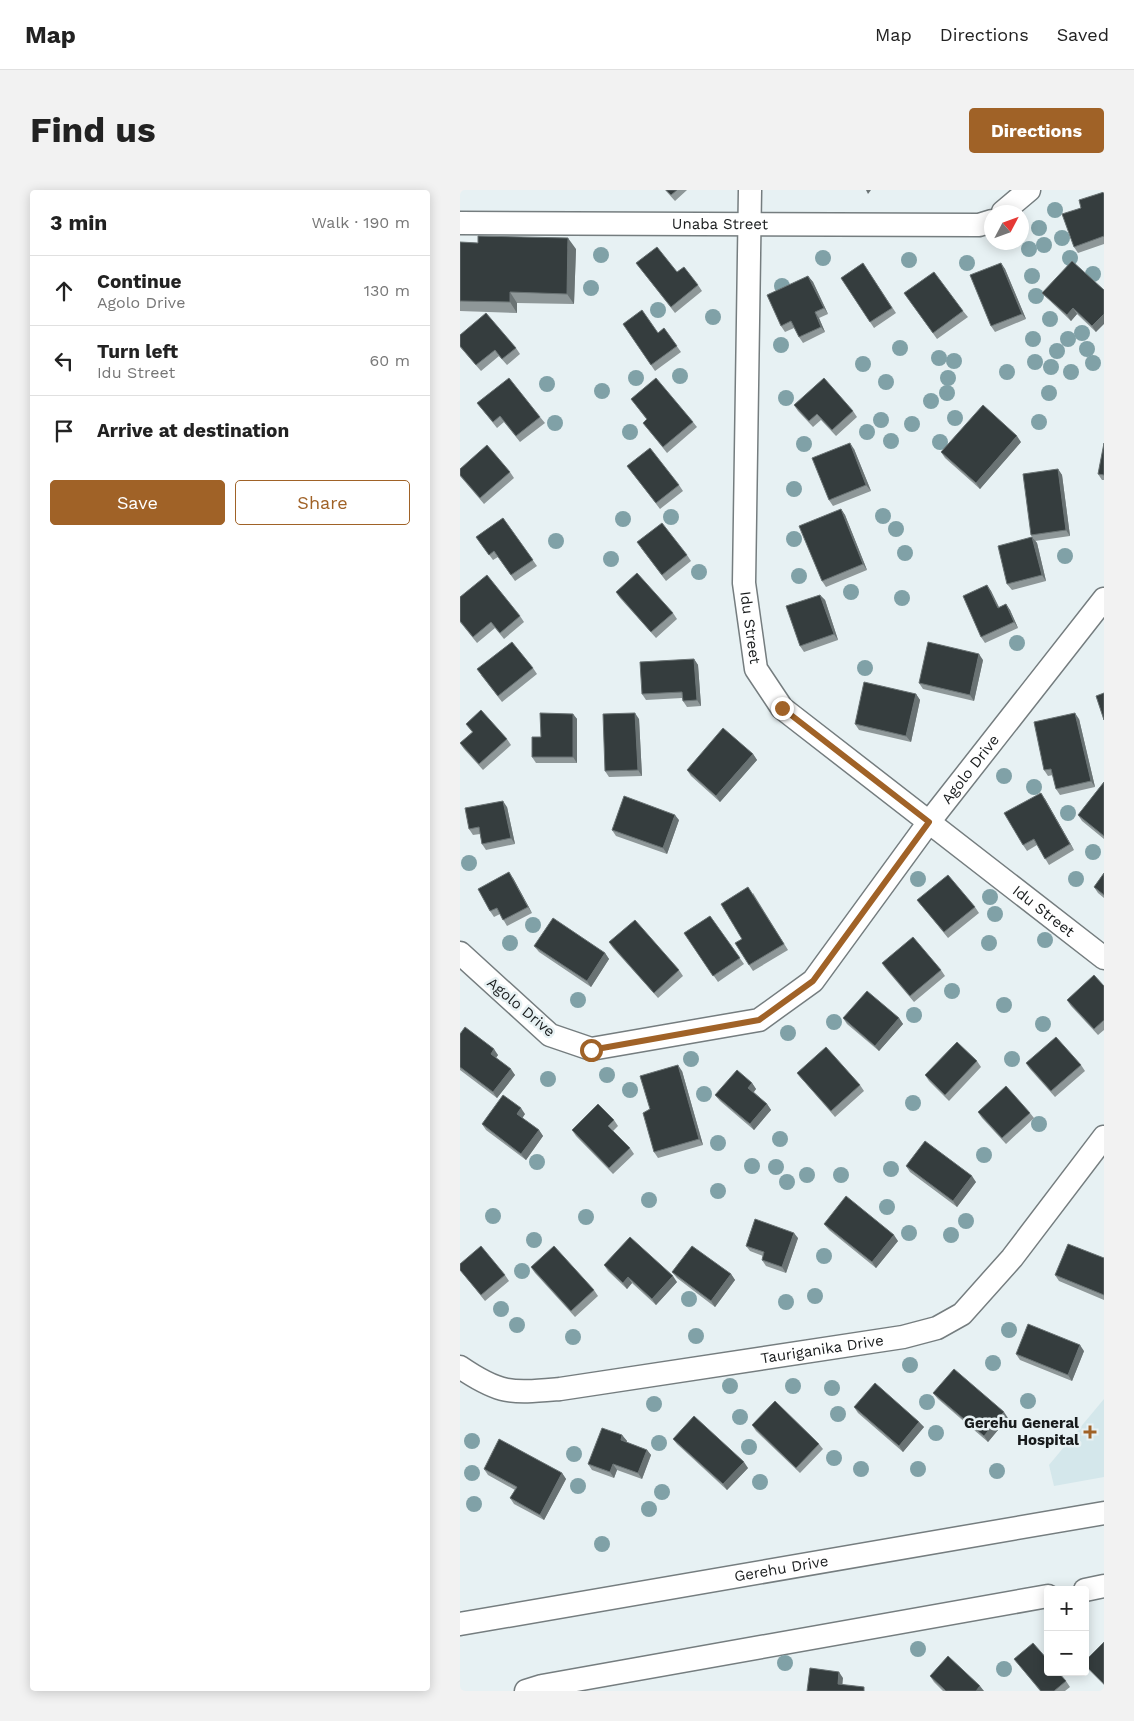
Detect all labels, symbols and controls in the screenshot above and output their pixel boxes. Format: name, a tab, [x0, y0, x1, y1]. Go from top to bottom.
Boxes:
text: Map	[25, 21, 76, 49]
text: Map	[875, 24, 912, 45]
text: Directions	[940, 24, 1029, 45]
text: Saved	[1057, 24, 1109, 45]
button: Directions	[969, 108, 1104, 153]
text: Find us	[30, 109, 156, 151]
north arrow	[984, 205, 1029, 250]
text: 3 min	[50, 210, 107, 235]
text: Walk · 190 m	[312, 213, 410, 232]
street label: Unaba Street	[672, 215, 769, 233]
text: Continue	[97, 270, 181, 293]
icon: ahead	[50, 277, 78, 305]
text: 130 m	[364, 281, 410, 300]
text: Agolo Drive	[97, 293, 185, 312]
text: Turn left	[97, 340, 178, 363]
icon: left	[50, 347, 78, 375]
text: 60 m	[370, 351, 410, 370]
text: Idu Street	[97, 363, 175, 382]
icon: arrive	[50, 417, 78, 445]
text: Arrive at destination	[97, 419, 289, 442]
button: Save	[50, 480, 225, 525]
button: Share	[235, 480, 410, 525]
street label: Idu Street	[736, 590, 764, 666]
route end	[771, 697, 794, 720]
street label: Agolo Drive	[938, 731, 1003, 807]
street label: Idu Street	[1009, 882, 1079, 941]
street label: Agolo Drive	[483, 973, 559, 1041]
route start	[580, 1039, 603, 1062]
street label: Tauriganika Drive	[759, 1331, 885, 1367]
place label: Gerehu General Hospital	[964, 1414, 1079, 1449]
marker: Gerehu General Hospital	[1083, 1425, 1097, 1439]
street label: Gerehu Drive	[733, 1552, 830, 1586]
map controls	[1044, 1586, 1089, 1676]
button: +	[1044, 1586, 1089, 1631]
button: −	[1044, 1631, 1089, 1676]

